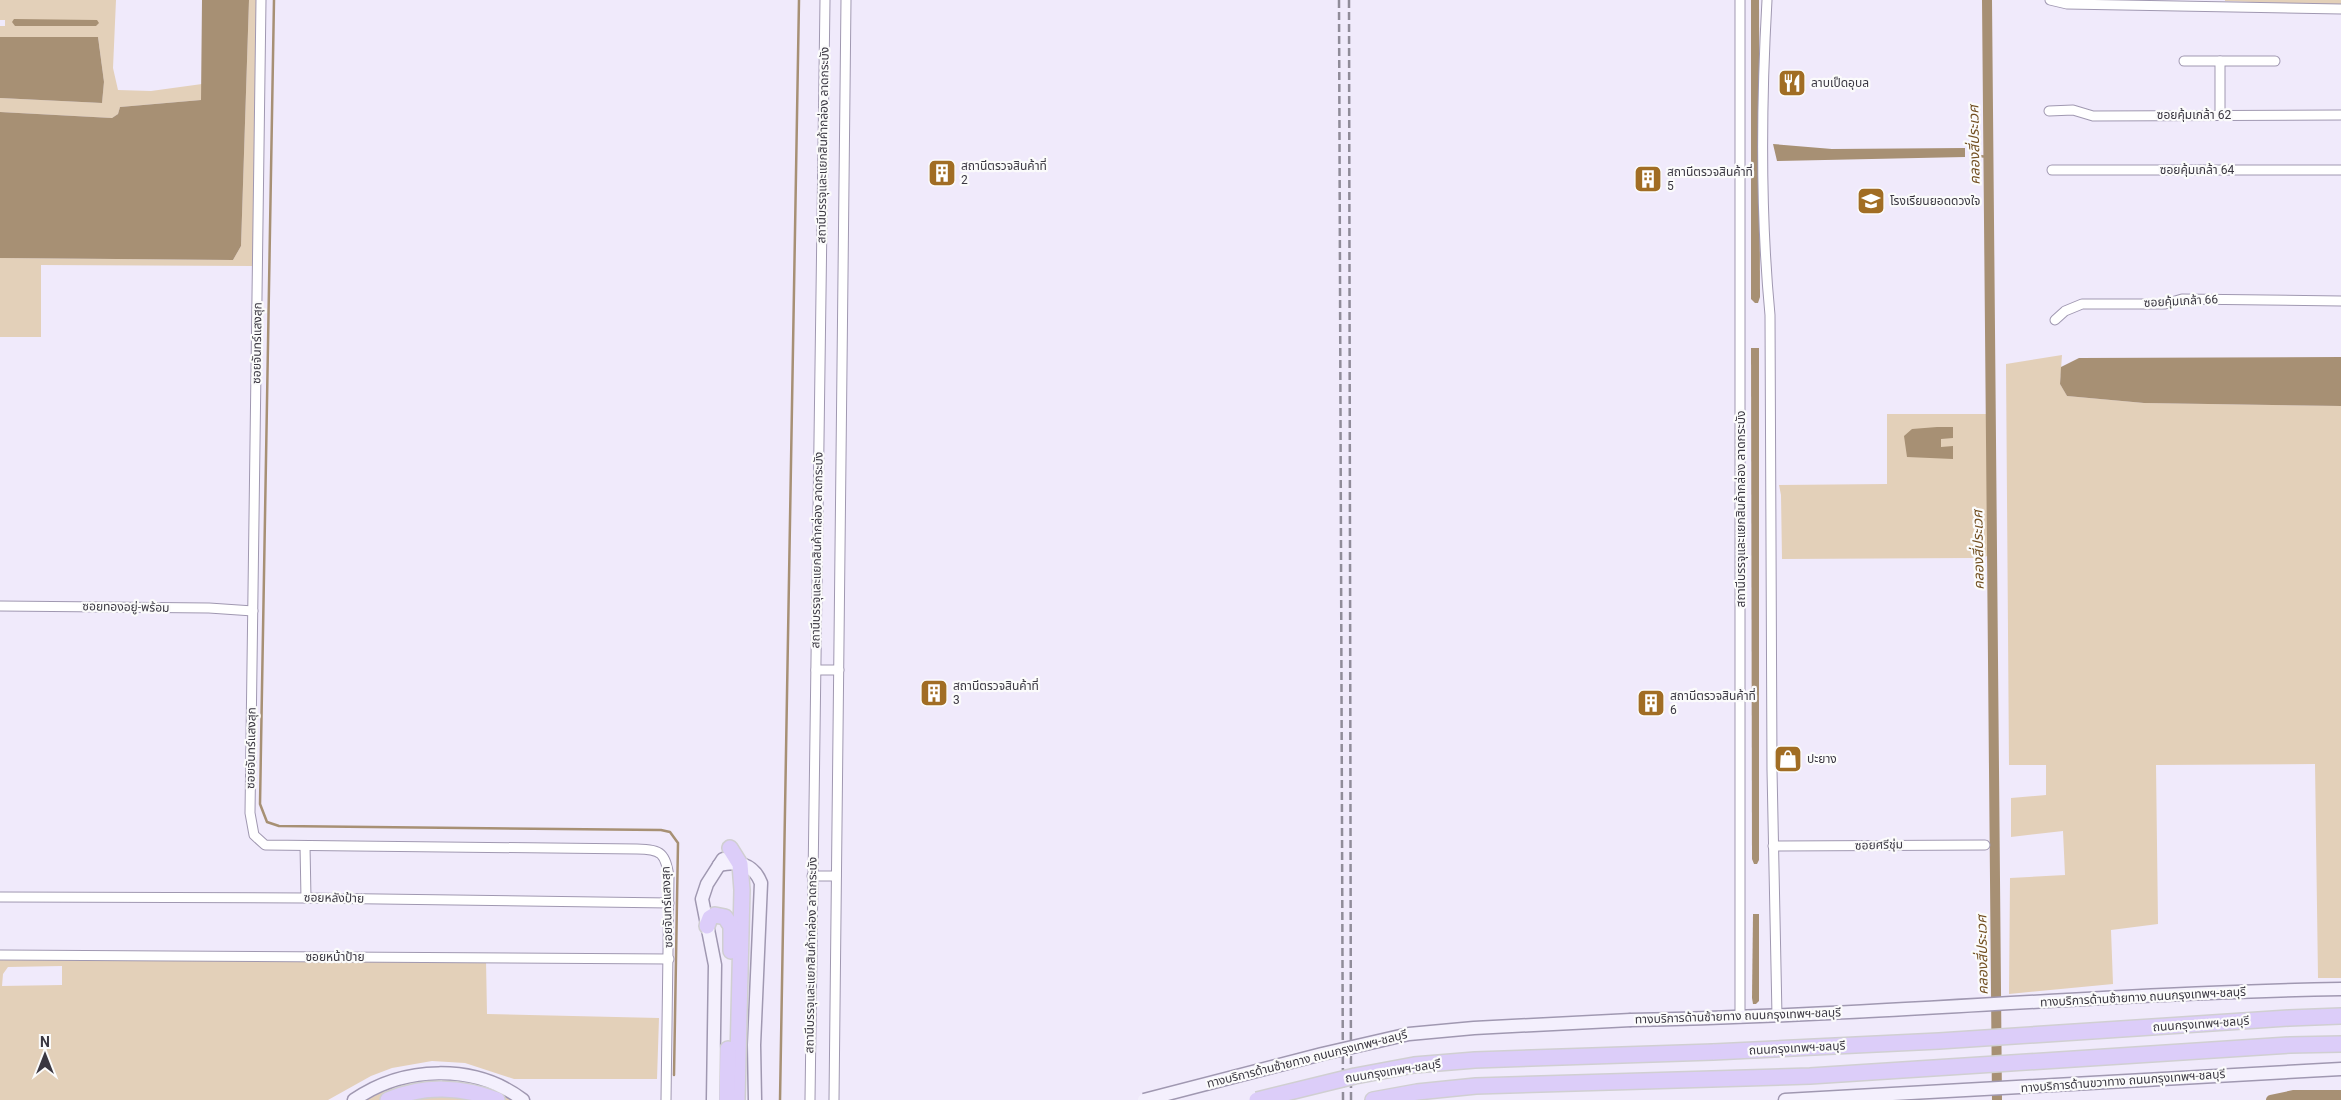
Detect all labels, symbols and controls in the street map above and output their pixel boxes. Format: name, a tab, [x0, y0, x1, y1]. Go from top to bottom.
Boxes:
street label: สถานีบรรจุและแยกสินค้ากล่อง ลาดกระบัง	[814, 46, 832, 244]
restaurant icon: ลาบเป็ดอุบล	[1777, 68, 1807, 98]
place label: ลาบเป็ดอุบล	[1811, 76, 1869, 90]
water label: คลองสี่ประเวศ	[1963, 103, 1983, 185]
street label: ซอยคุ้มเกล้า 62	[2157, 108, 2231, 122]
place label: สถานีตรวจสินค้าที่ 2	[961, 157, 1047, 187]
building icon: สถานีตรวจสินค้าที่ 2	[927, 158, 957, 188]
place label: สถานีตรวจสินค้าที่ 5	[1667, 163, 1753, 193]
street label: ซอยคุ้มเกล้า 64	[2160, 163, 2234, 177]
building icon: สถานีตรวจสินค้าที่ 5	[1633, 164, 1663, 194]
school or university icon: โรงเรียนยอดดวงใจ	[1856, 186, 1886, 216]
place label: โรงเรียนยอดดวงใจ	[1890, 194, 1980, 208]
street label: ซอยคุ้มเกล้า 66	[2144, 292, 2219, 310]
street label: ซอยจันทร์แสงสุก	[249, 302, 265, 384]
street label: สถานีบรรจุและแยกสินค้ากล่อง ลาดกระบัง	[1734, 411, 1748, 607]
street label: สถานีบรรจุและแยกสินค้ากล่อง ลาดกระบัง	[808, 451, 826, 649]
water label: คลองสี่ประเวศ	[1967, 508, 1987, 590]
street label: ซอยทองอยู่-พร้อม	[82, 599, 170, 615]
place label: สถานีตรวจสินค้าที่ 3	[953, 677, 1039, 707]
building icon: สถานีตรวจสินค้าที่ 3	[919, 678, 949, 708]
place label: สถานีตรวจสินค้าที่ 6	[1670, 687, 1756, 717]
building icon: สถานีตรวจสินค้าที่ 6	[1636, 688, 1666, 718]
street label: ซอยจันทร์แสงสุก	[243, 707, 259, 789]
shop icon: ปะยาง	[1773, 744, 1803, 774]
place label: ปะยาง	[1807, 752, 1837, 766]
street label: ซอยศรีชุ่ม	[1855, 837, 1903, 853]
street label: สถานีบรรจุและแยกสินค้ากล่อง ลาดกระบัง	[802, 856, 820, 1054]
street label: ซอยจันทร์แสงสุก	[659, 866, 675, 948]
street label: ซอยหลังป้าย	[304, 890, 364, 906]
water label: คลองสี่ประเวศ	[1971, 913, 1991, 995]
street label: ซอยหน้าป้าย	[305, 950, 365, 964]
street label: ทางบริการด้านซ้ายทาง ถนนกรุงเทพฯ-ชลบุรี	[2040, 985, 2247, 1009]
street label: ทางบริการด้านซ้ายทาง ถนนกรุงเทพฯ-ชลบุรี	[1635, 1005, 1841, 1027]
street label: ถนนกรุงเทพฯ-ชลบุรี	[2152, 1014, 2250, 1034]
street label: ทางบริการด้านซ้ายทาง ถนนกรุงเทพฯ-ชลบุรี	[1205, 1027, 1409, 1091]
north arrow	[20, 1030, 70, 1080]
text: N	[40, 1034, 50, 1050]
street label: ถนนกรุงเทพฯ-ชลบุรี	[1748, 1038, 1846, 1058]
street label: ถนนกรุงเทพฯ-ชลบุรี	[1344, 1056, 1442, 1086]
street label: ทางบริการด้านขวาทาง ถนนกรุงเทพฯ-ชลบุรี	[2020, 1067, 2226, 1095]

